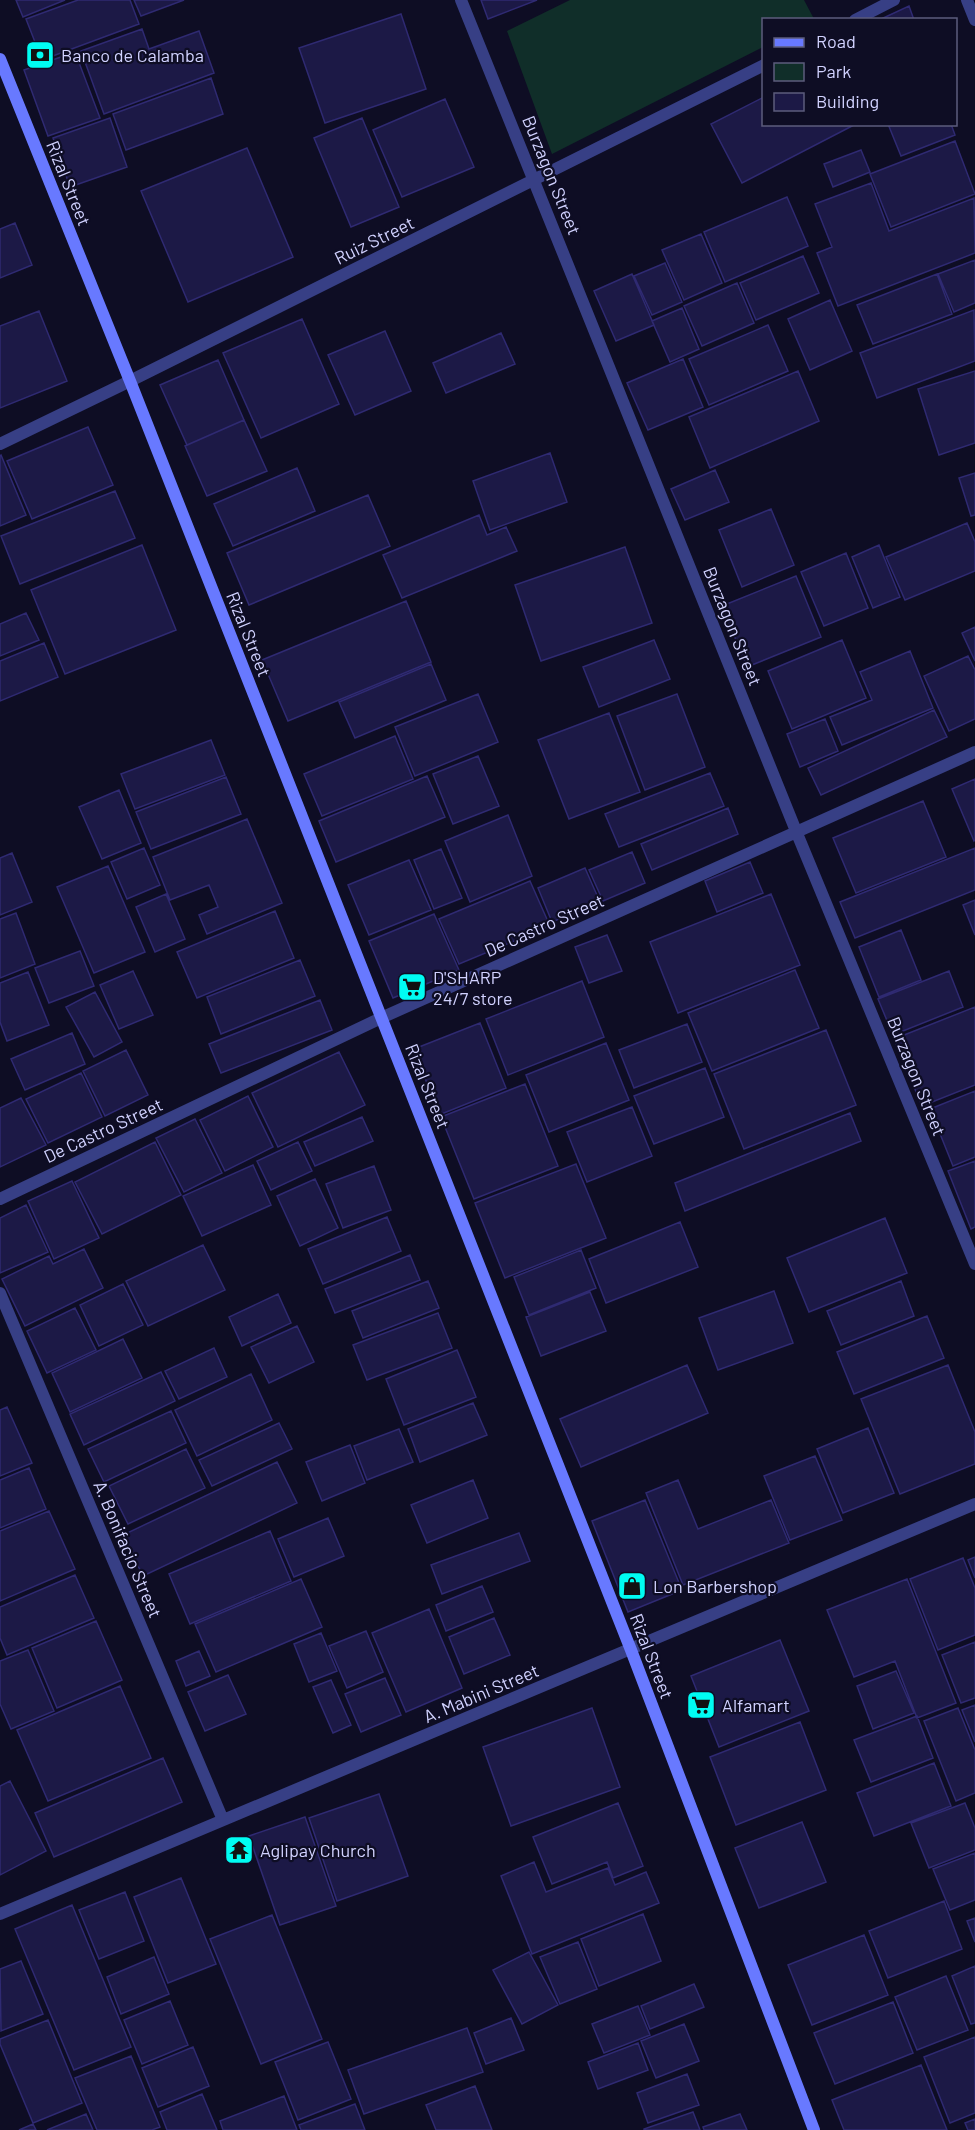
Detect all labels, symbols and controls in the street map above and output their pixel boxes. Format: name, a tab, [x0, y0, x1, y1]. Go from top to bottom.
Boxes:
legend	[762, 18, 957, 126]
text: Road	[816, 30, 856, 52]
bank icon: Banco de Calamba	[24, 39, 56, 71]
place label: Banco de Calamba	[61, 44, 204, 66]
text: Park	[816, 60, 851, 82]
text: Building	[816, 90, 879, 112]
street label: Burzagon Street	[518, 112, 586, 238]
street label: Rizal Street	[42, 137, 96, 229]
street label: Ruiz Street	[331, 211, 417, 269]
street label: Burzagon Street	[699, 563, 767, 689]
street label: Rizal Street	[222, 588, 276, 680]
street label: De Castro Street	[481, 889, 607, 961]
place label: D'SHARP 24/7 store	[433, 966, 513, 1009]
supermarket icon: D'SHARP 24/7 store	[396, 971, 428, 1003]
street label: Burzagon Street	[883, 1013, 951, 1139]
street label: Rizal Street	[401, 1040, 455, 1132]
street label: De Castro Street	[40, 1093, 166, 1167]
street label: A. Bonifacio Street	[89, 1477, 167, 1621]
shop icon: Lon Barbershop	[616, 1570, 648, 1602]
place label: Lon Barbershop	[653, 1575, 777, 1597]
street label: Rizal Street	[626, 1610, 678, 1702]
street label: A. Mabini Street	[420, 1659, 542, 1727]
supermarket icon: Alfamart	[685, 1689, 717, 1721]
place label: Alfamart	[722, 1694, 790, 1716]
temple icon: Aglipay Church	[223, 1834, 255, 1866]
place label: Aglipay Church	[260, 1839, 376, 1861]

